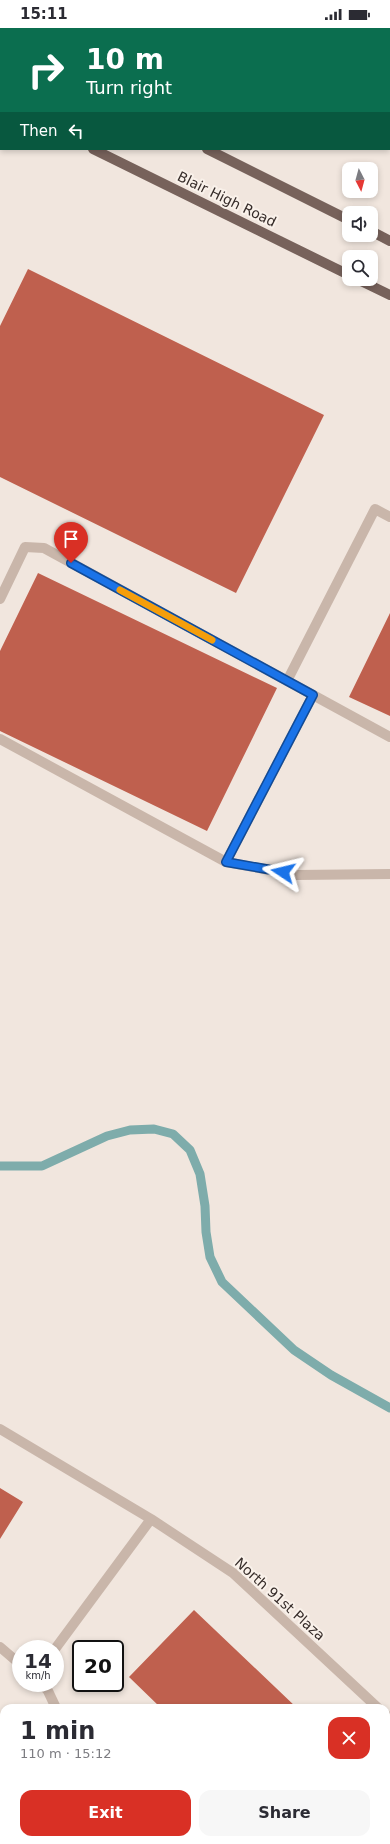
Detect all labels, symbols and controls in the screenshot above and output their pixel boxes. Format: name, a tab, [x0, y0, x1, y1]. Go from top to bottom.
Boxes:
text: 15:11	[20, 5, 68, 23]
text: 10 m	[86, 43, 164, 76]
icon: right	[20, 44, 72, 96]
text: Turn right	[86, 77, 172, 98]
icon: left	[65, 120, 87, 142]
text: Then	[20, 122, 57, 140]
north arrow	[342, 162, 378, 198]
map controls	[342, 162, 378, 286]
street label: Blair High Road	[175, 168, 279, 230]
button: sound	[342, 206, 378, 242]
button: search	[342, 250, 378, 286]
pin	[54, 522, 88, 563]
icon: arrive	[60, 528, 82, 550]
position arrow	[262, 851, 304, 893]
street label: North 91st Plaza	[232, 1554, 328, 1644]
speed limit sign: 20	[72, 1640, 124, 1692]
text: 14	[24, 1649, 52, 1673]
text: km/h	[25, 1670, 51, 1681]
text: 1 min	[20, 1717, 95, 1745]
button: close	[328, 1717, 370, 1759]
text: 110 m · 15:12	[20, 1746, 111, 1761]
button: Exit	[20, 1790, 191, 1836]
button: Share	[199, 1790, 370, 1836]

